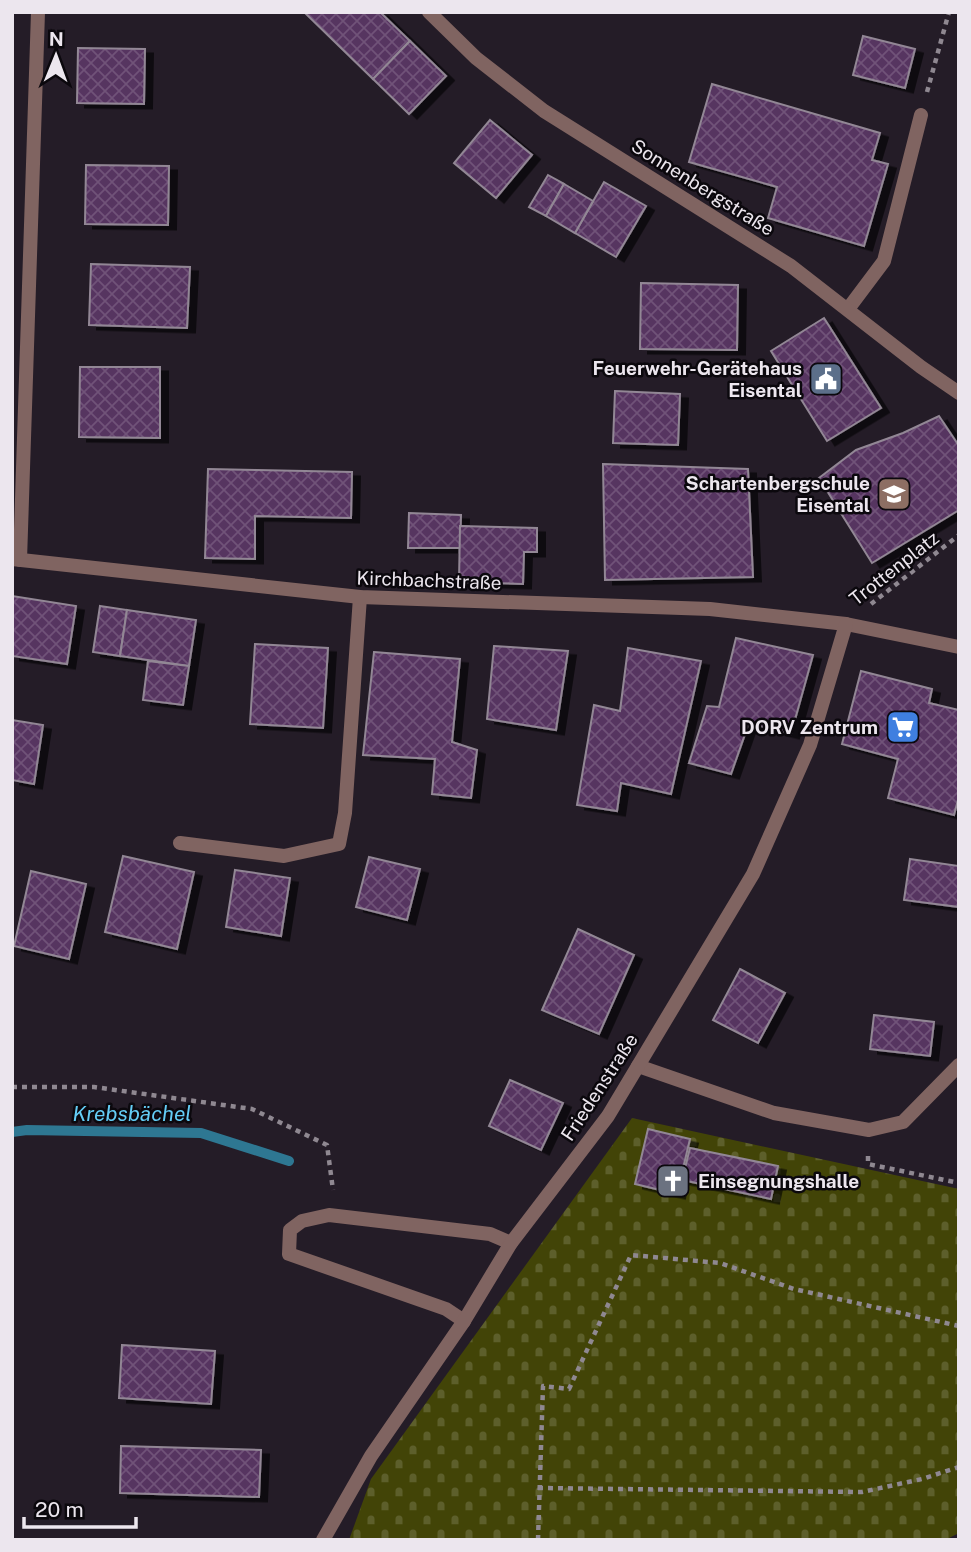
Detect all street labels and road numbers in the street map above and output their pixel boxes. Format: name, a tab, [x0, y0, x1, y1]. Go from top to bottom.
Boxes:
street label: Sonnenbergstraße	[628, 134, 778, 240]
street label: Trottenplatz	[845, 526, 943, 610]
street label: Kirchbachstraße	[356, 566, 502, 594]
street label: Friedenstraße	[556, 1029, 642, 1145]

